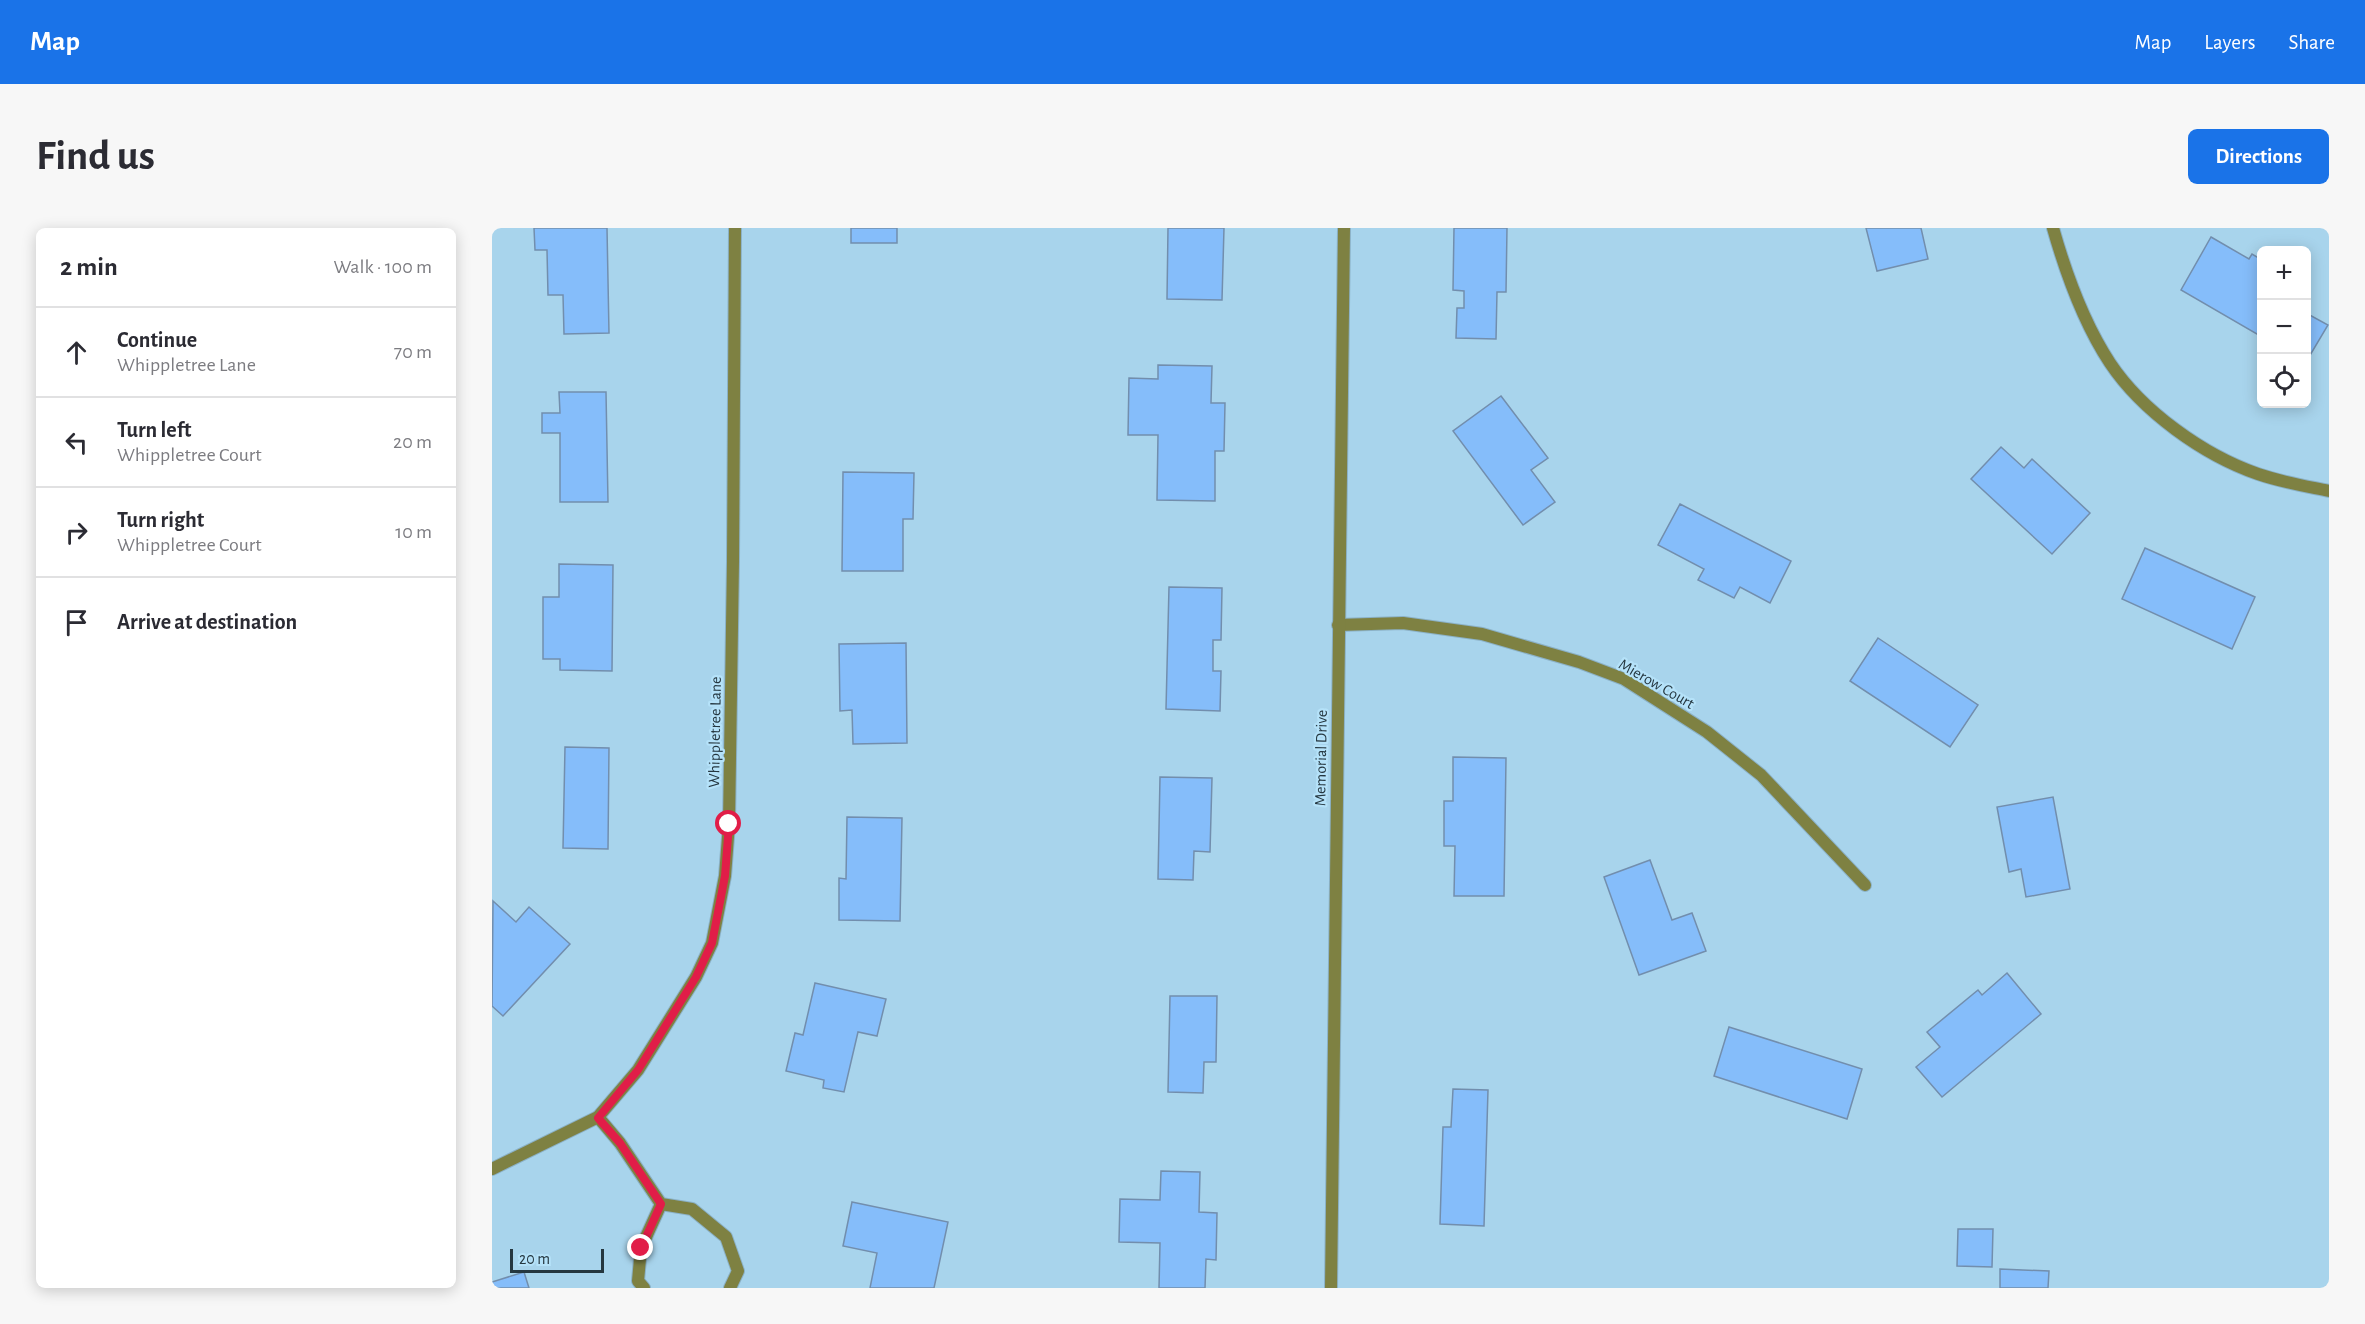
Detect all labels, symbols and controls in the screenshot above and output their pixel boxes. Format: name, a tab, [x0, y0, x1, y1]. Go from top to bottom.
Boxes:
text: Map	[30, 28, 80, 56]
text: Map	[2135, 32, 2171, 53]
text: Layers	[2204, 32, 2255, 53]
text: Share	[2288, 32, 2335, 53]
button: Directions	[2188, 129, 2329, 184]
text: Find us	[36, 135, 155, 177]
map controls	[2257, 246, 2311, 408]
button: +	[2257, 246, 2311, 300]
text: 2 min	[60, 254, 118, 280]
text: Walk · 100 m	[333, 257, 432, 277]
button: −	[2257, 300, 2311, 354]
text: Continue	[117, 329, 197, 351]
icon: ahead	[60, 336, 93, 369]
text: 70 m	[394, 342, 432, 362]
button: locate	[2257, 354, 2311, 408]
text: Whippletree Lane	[117, 355, 256, 375]
text: Turn left	[117, 419, 191, 441]
icon: left	[60, 426, 93, 459]
text: 20 m	[393, 432, 432, 452]
text: Whippletree Court	[117, 445, 262, 465]
text: Turn right	[117, 509, 204, 531]
icon: right	[60, 516, 93, 549]
text: 10 m	[395, 522, 432, 542]
text: Whippletree Court	[117, 535, 262, 555]
icon: arrive	[60, 606, 93, 639]
text: Arrive at destination	[117, 611, 297, 633]
street label: Mierow Court	[1616, 656, 1697, 712]
street label: Whippletree Lane	[706, 676, 724, 788]
street label: Memorial Drive	[1312, 710, 1330, 806]
route start	[715, 810, 741, 836]
route end	[627, 1234, 653, 1260]
scale bar	[510, 1246, 604, 1274]
text: 20 m	[519, 1251, 550, 1267]

